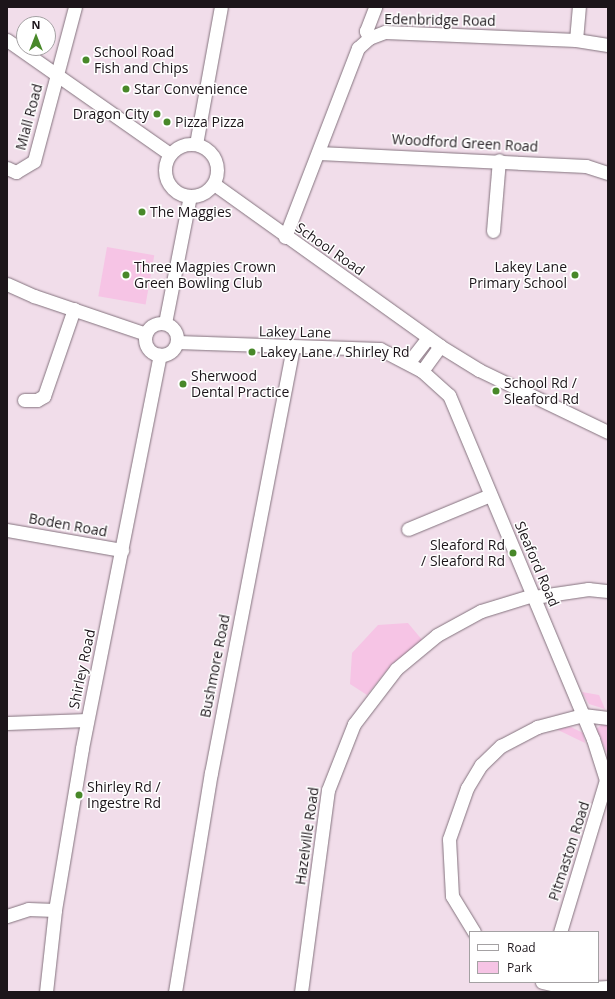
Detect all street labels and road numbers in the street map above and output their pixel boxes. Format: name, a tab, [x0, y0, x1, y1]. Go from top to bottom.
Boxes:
street label: Edenbridge Road	[384, 11, 496, 29]
street label: Miall Road	[12, 82, 46, 152]
street label: Woodford Green Road	[391, 131, 539, 155]
street label: School Road	[292, 219, 368, 279]
street label: Lakey Lane	[259, 323, 331, 341]
street label: Boden Road	[27, 510, 109, 540]
street label: Sleaford Road	[511, 519, 563, 609]
street label: Bushmore Road	[197, 613, 233, 719]
street label: Shirley Road	[65, 628, 99, 710]
street label: Hazelville Road	[292, 786, 322, 886]
street label: Pitmaston Road	[545, 799, 593, 903]

